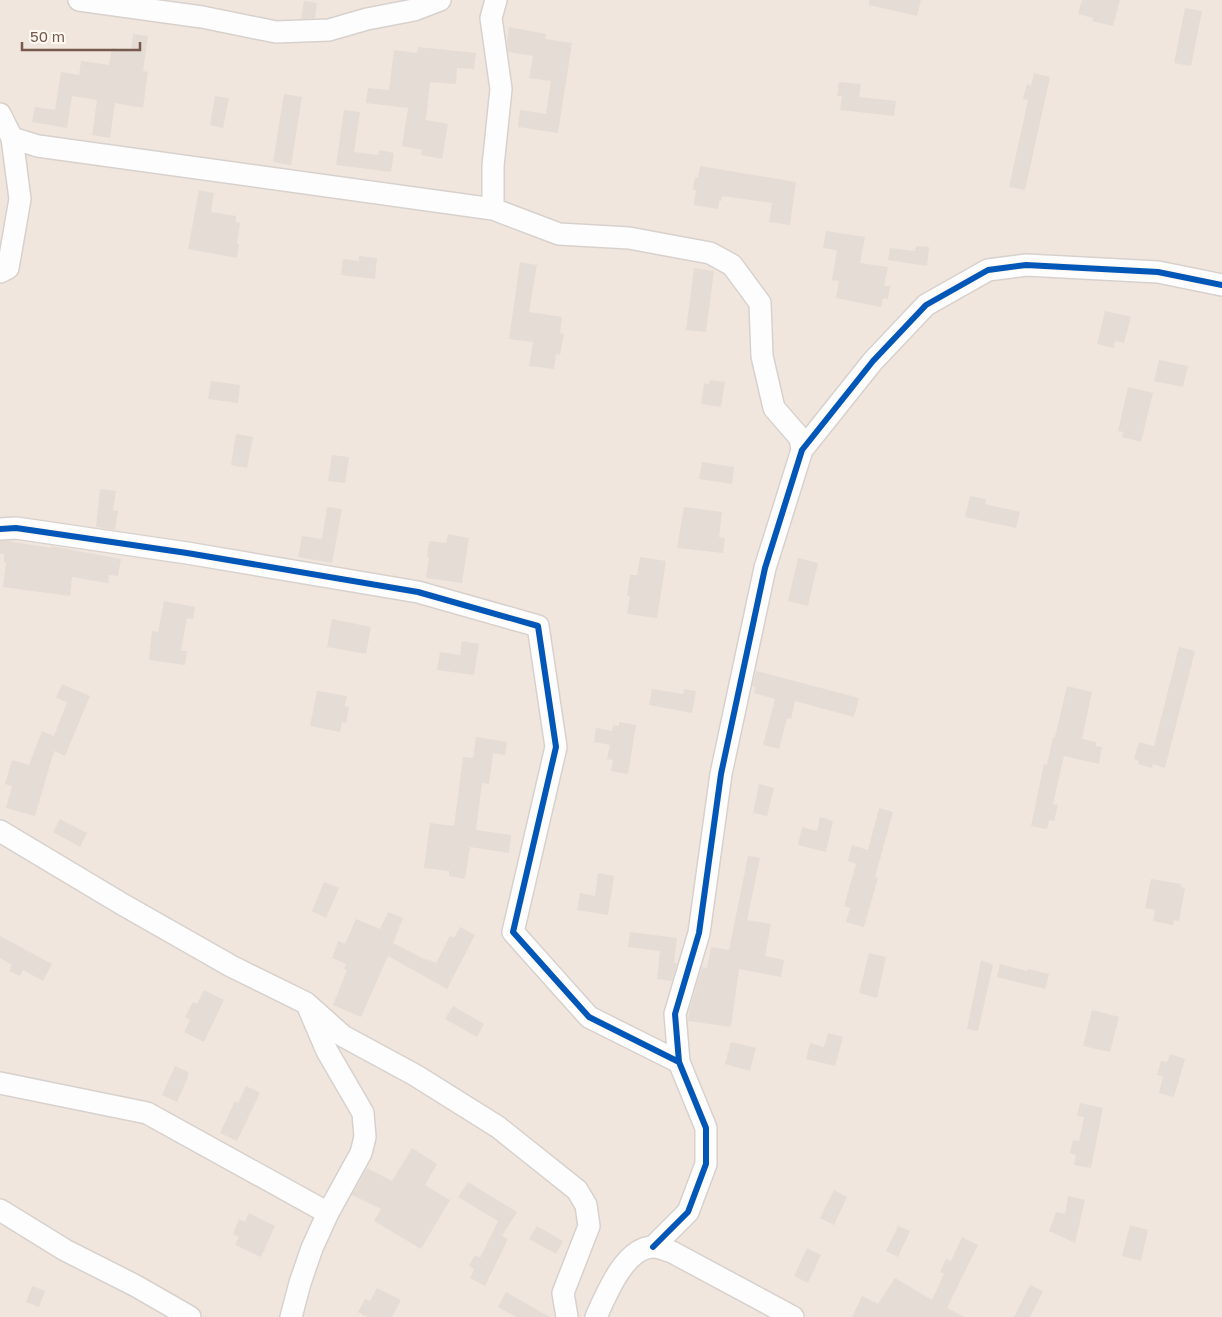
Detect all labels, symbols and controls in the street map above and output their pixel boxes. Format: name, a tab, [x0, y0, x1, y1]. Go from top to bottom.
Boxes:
scale bar	[22, 20, 140, 52]
text: 50 m	[30, 27, 65, 45]

